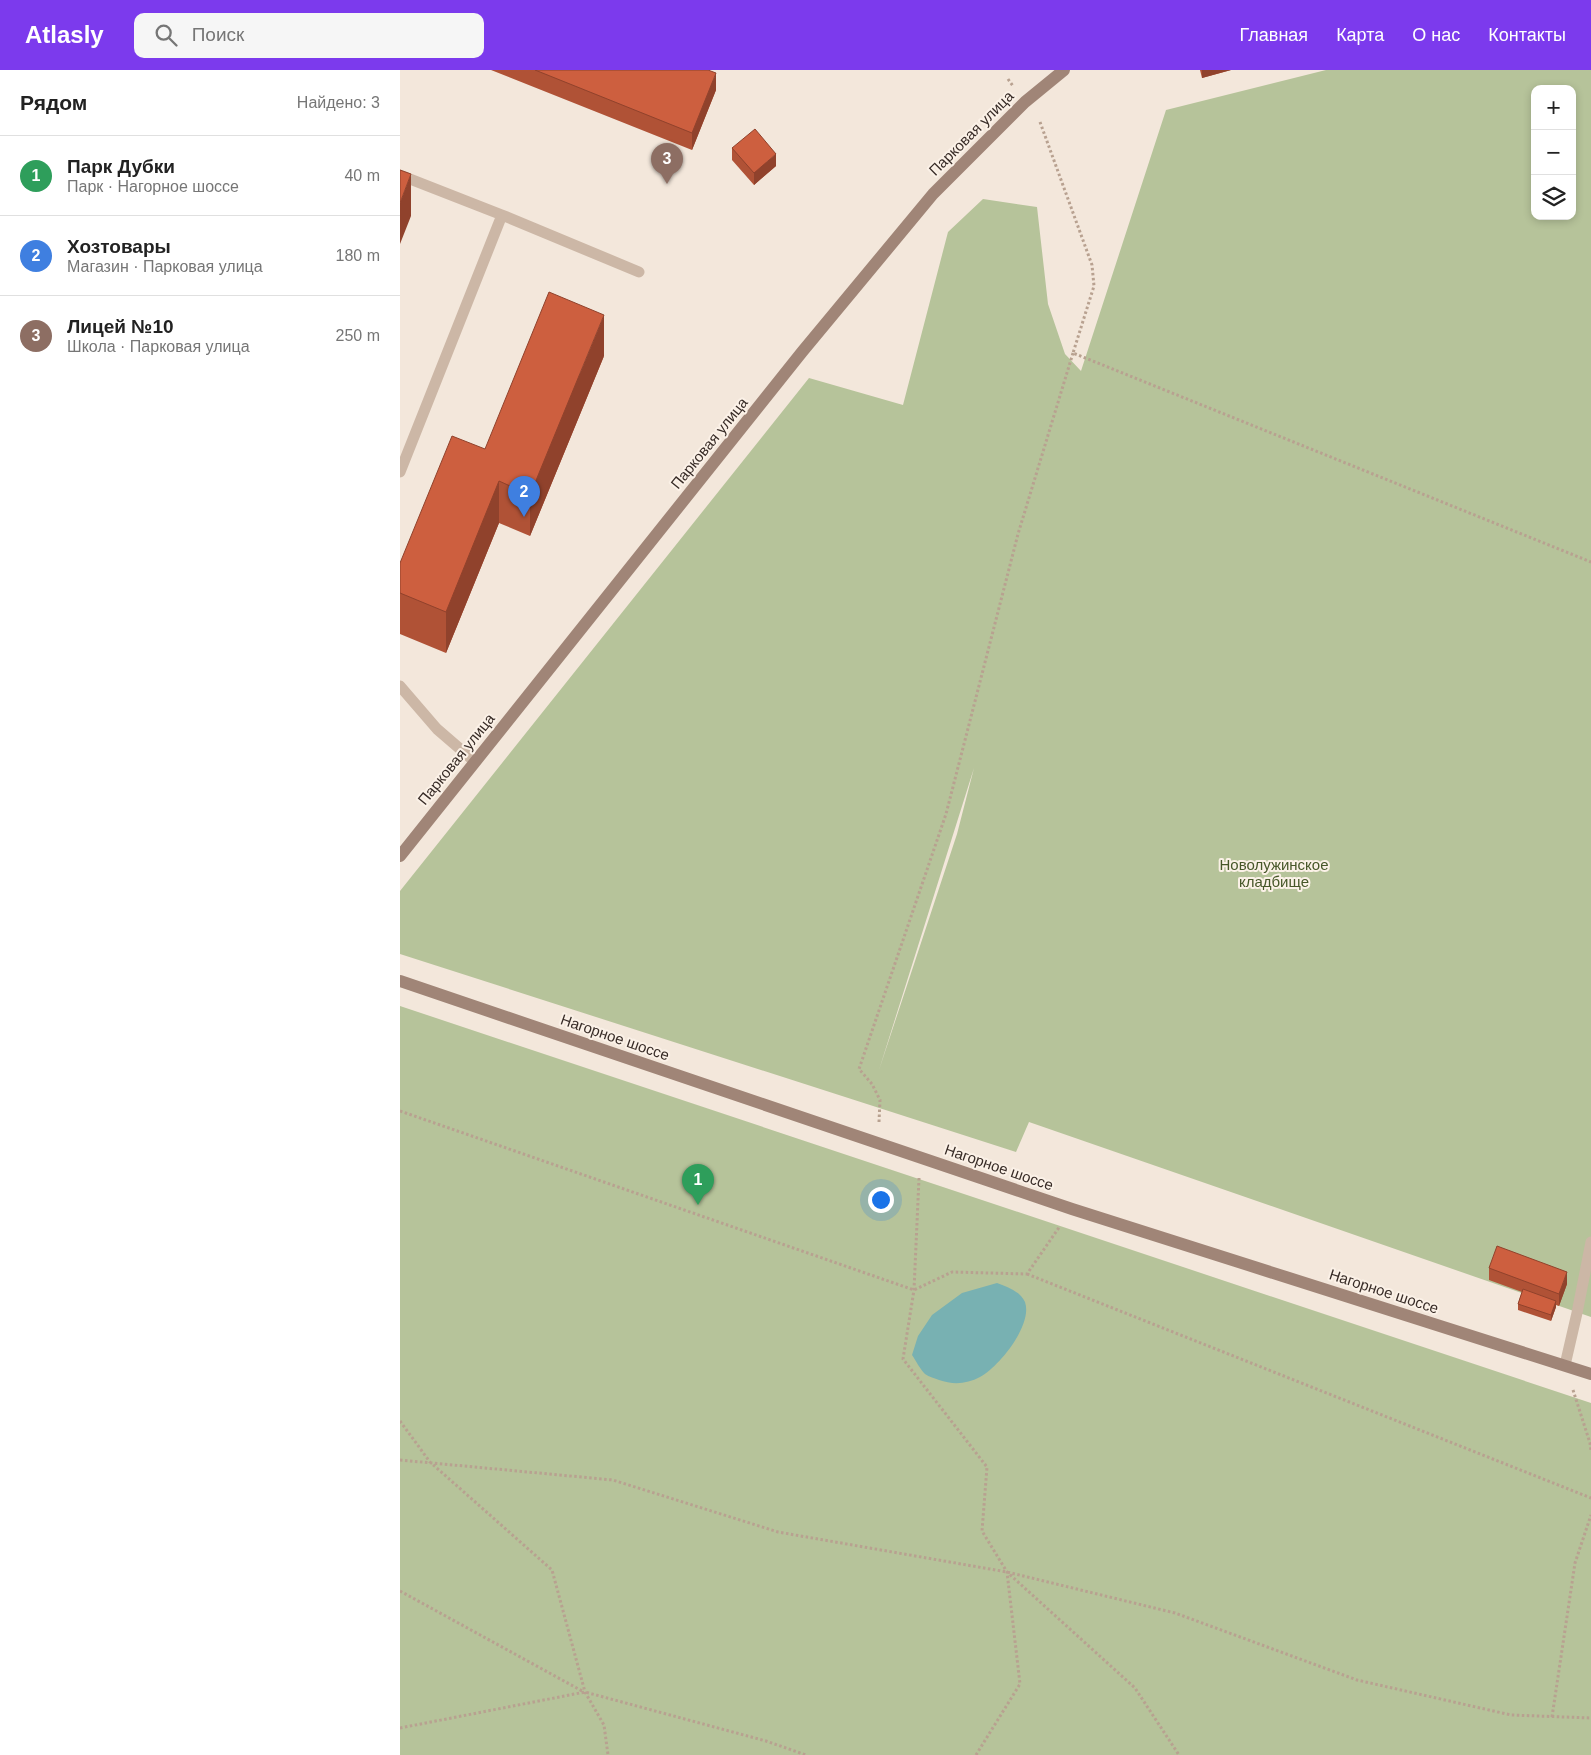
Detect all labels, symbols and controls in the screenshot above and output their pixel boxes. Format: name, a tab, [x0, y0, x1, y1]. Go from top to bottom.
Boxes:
search box	[134, 13, 484, 58]
text: Atlasly	[25, 21, 104, 48]
icon: search	[152, 21, 180, 49]
text: Поиск	[192, 24, 244, 45]
text: Главная	[1240, 25, 1308, 45]
text: Карта	[1336, 25, 1384, 45]
text: О нас	[1412, 25, 1460, 45]
text: Контакты	[1488, 25, 1566, 45]
map controls	[1531, 85, 1576, 220]
button: +	[1531, 85, 1576, 130]
street label: Парковая улица	[925, 87, 1017, 179]
text: Рядом	[20, 91, 87, 114]
text: Найдено: 3	[297, 94, 380, 111]
button: −	[1531, 130, 1576, 175]
pin: 3	[651, 143, 683, 184]
text: Парк Дубки	[67, 156, 175, 177]
text: 1	[32, 167, 40, 184]
text: 40 m	[344, 167, 380, 184]
button: layers	[1531, 175, 1576, 220]
text: Парк · Нагорное шоссе	[67, 178, 239, 195]
text: Хозтовары	[67, 236, 171, 257]
text: 2	[32, 247, 40, 264]
text: 180 m	[336, 247, 380, 264]
text: Магазин · Парковая улица	[67, 258, 263, 275]
text: Лицей №10	[67, 316, 174, 337]
text: 3	[32, 327, 40, 344]
text: 250 m	[336, 327, 380, 344]
text: Школа · Парковая улица	[67, 338, 250, 355]
street label: Парковая улица	[667, 394, 751, 492]
pin: 2	[508, 476, 540, 517]
street label: Парковая улица	[414, 710, 498, 808]
park label: Новолужинское кладбище	[1219, 856, 1329, 890]
street label: Нагорное шоссе	[558, 1010, 672, 1064]
street label: Нагорное шоссе	[942, 1140, 1056, 1194]
pin: 1	[682, 1164, 714, 1205]
your location	[868, 1187, 894, 1213]
street label: Нагорное шоссе	[1327, 1265, 1441, 1317]

